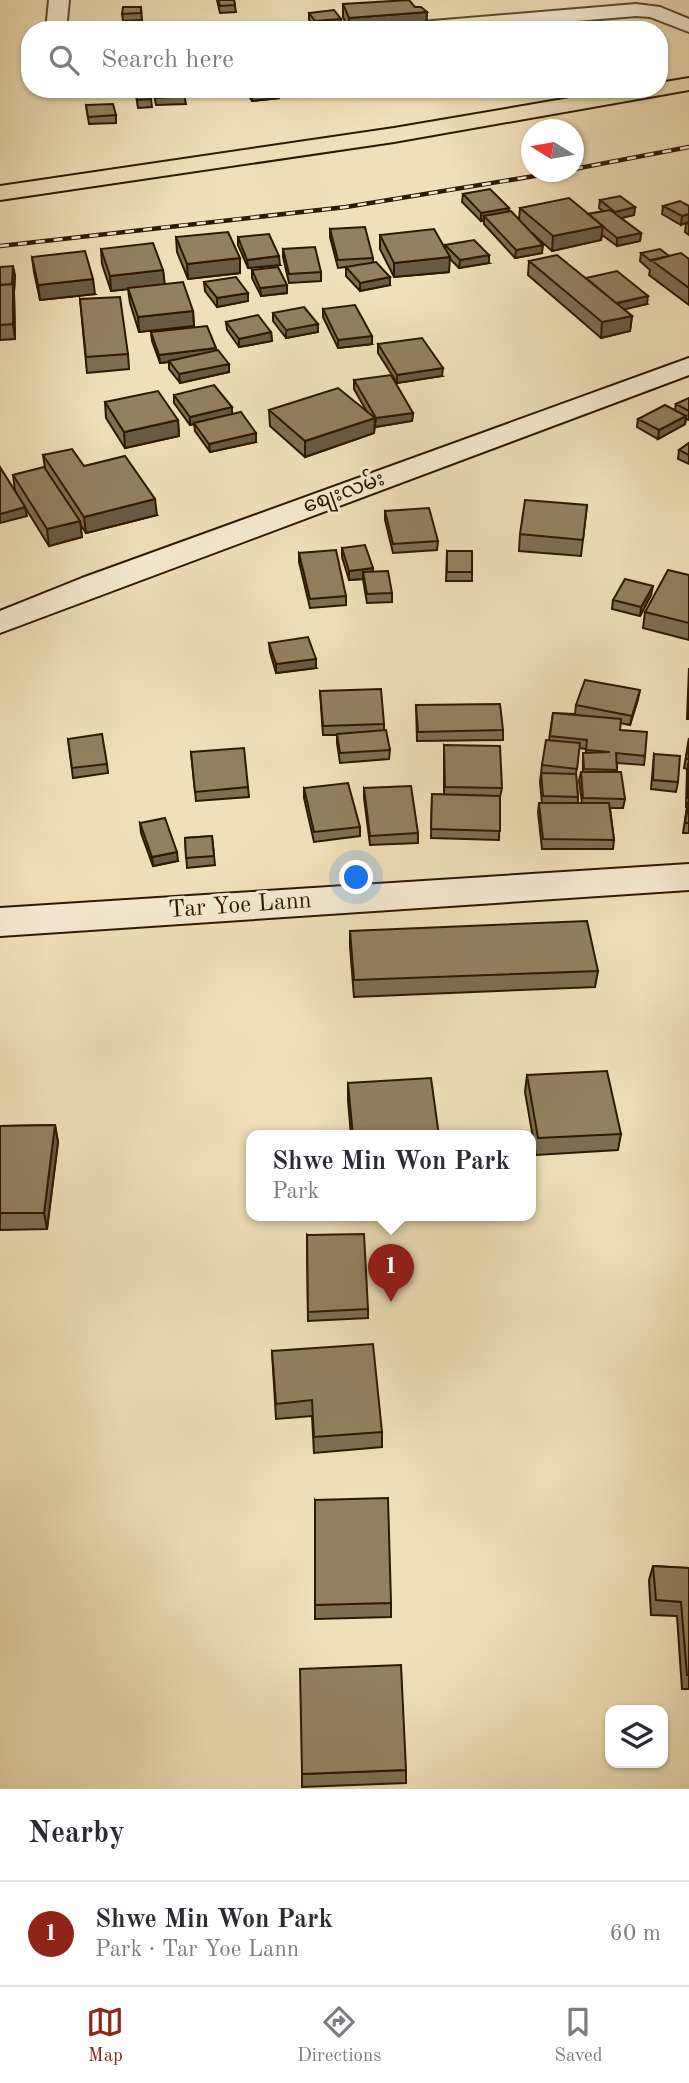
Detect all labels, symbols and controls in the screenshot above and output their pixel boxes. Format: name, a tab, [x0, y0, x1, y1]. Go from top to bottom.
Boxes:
search box	[21, 21, 668, 98]
icon: search	[45, 41, 83, 79]
text: Search here	[101, 47, 234, 73]
north arrow	[521, 119, 584, 182]
street label: စျေးလမ်း	[298, 462, 390, 523]
your location	[339, 860, 373, 894]
street label: Tar Yoe Lann	[168, 889, 312, 923]
popup	[246, 1130, 536, 1221]
text: Shwe Min Won Park	[272, 1149, 510, 1175]
text: Park	[272, 1180, 319, 1203]
pin: 1	[368, 1244, 414, 1302]
map controls	[605, 1705, 668, 1768]
button: layers	[605, 1705, 668, 1768]
text: Nearby	[28, 1819, 125, 1849]
text: Shwe Min Won Park	[95, 1907, 333, 1933]
text: 1	[44, 1922, 58, 1945]
text: 60 m	[610, 1922, 661, 1945]
text: Park · Tar Yoe Lann	[95, 1938, 299, 1961]
tab: Map	[86, 2003, 124, 2068]
tab: Directions	[297, 2003, 382, 2068]
tab: Saved	[554, 2003, 603, 2068]

